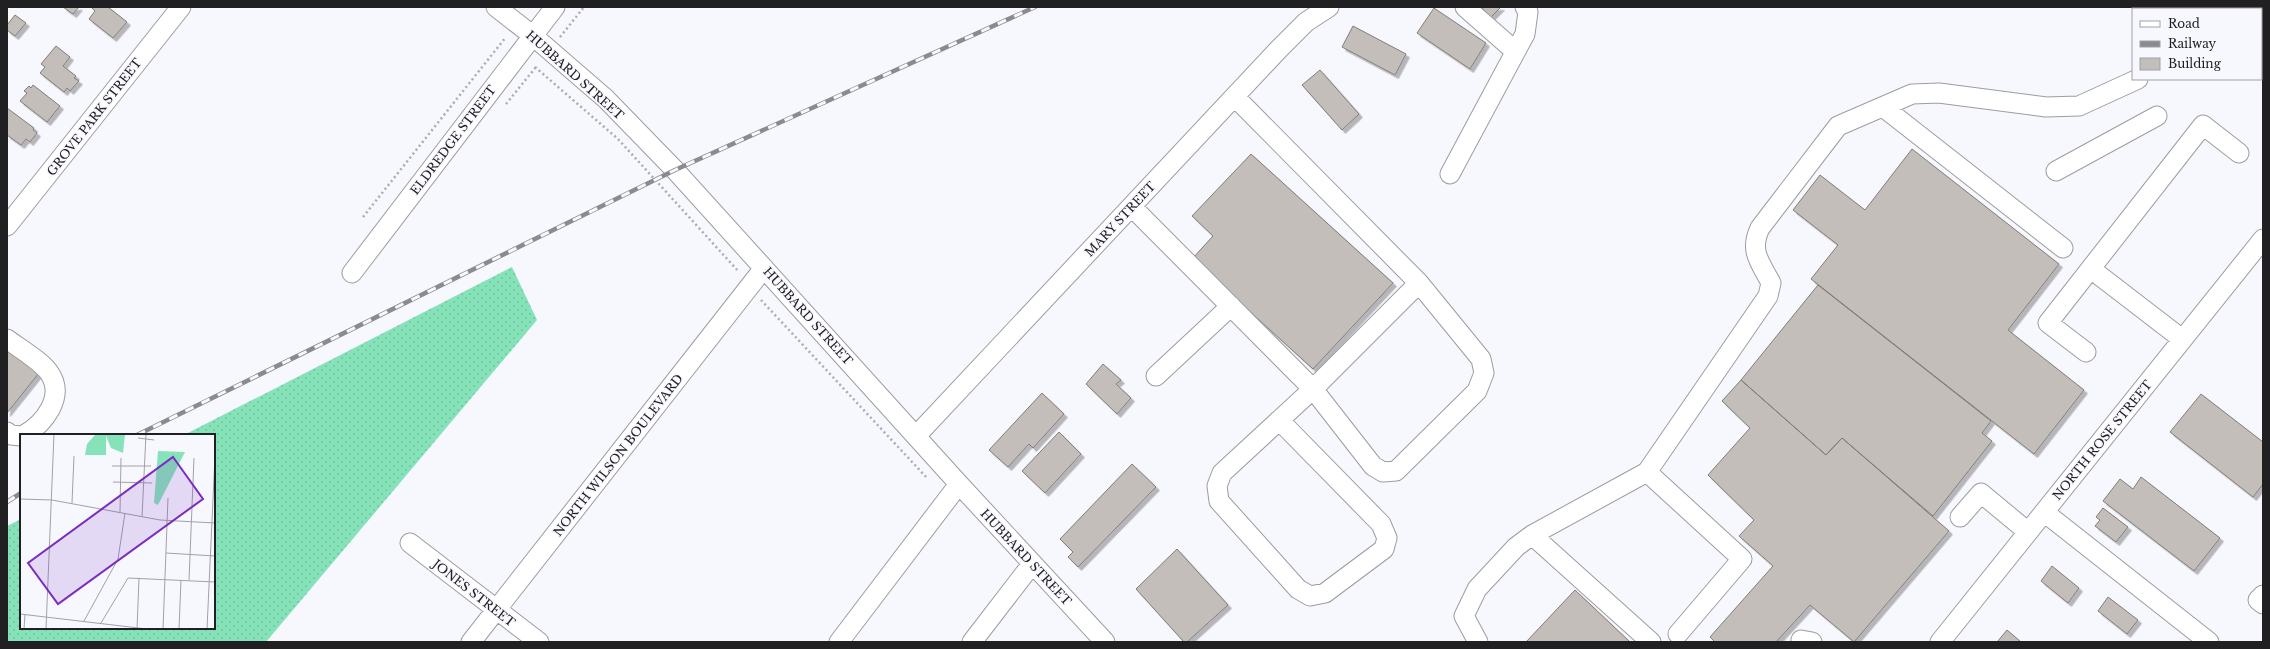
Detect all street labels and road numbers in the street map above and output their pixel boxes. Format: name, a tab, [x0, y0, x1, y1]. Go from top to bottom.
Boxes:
street label: HUBBARD STREET	[523, 27, 627, 123]
street label: GROVE PARK STREET	[44, 55, 145, 179]
street label: ELDREDGE STREET	[407, 82, 499, 198]
street label: MARY STREET	[1081, 178, 1159, 260]
street label: HUBBARD STREET	[760, 264, 856, 368]
street label: NORTH WILSON BOULEVARD	[550, 371, 686, 539]
street label: NORTH ROSE STREET	[2049, 377, 2155, 503]
street label: HUBBARD STREET	[977, 506, 1075, 609]
street label: JONES STREET	[428, 555, 518, 630]

